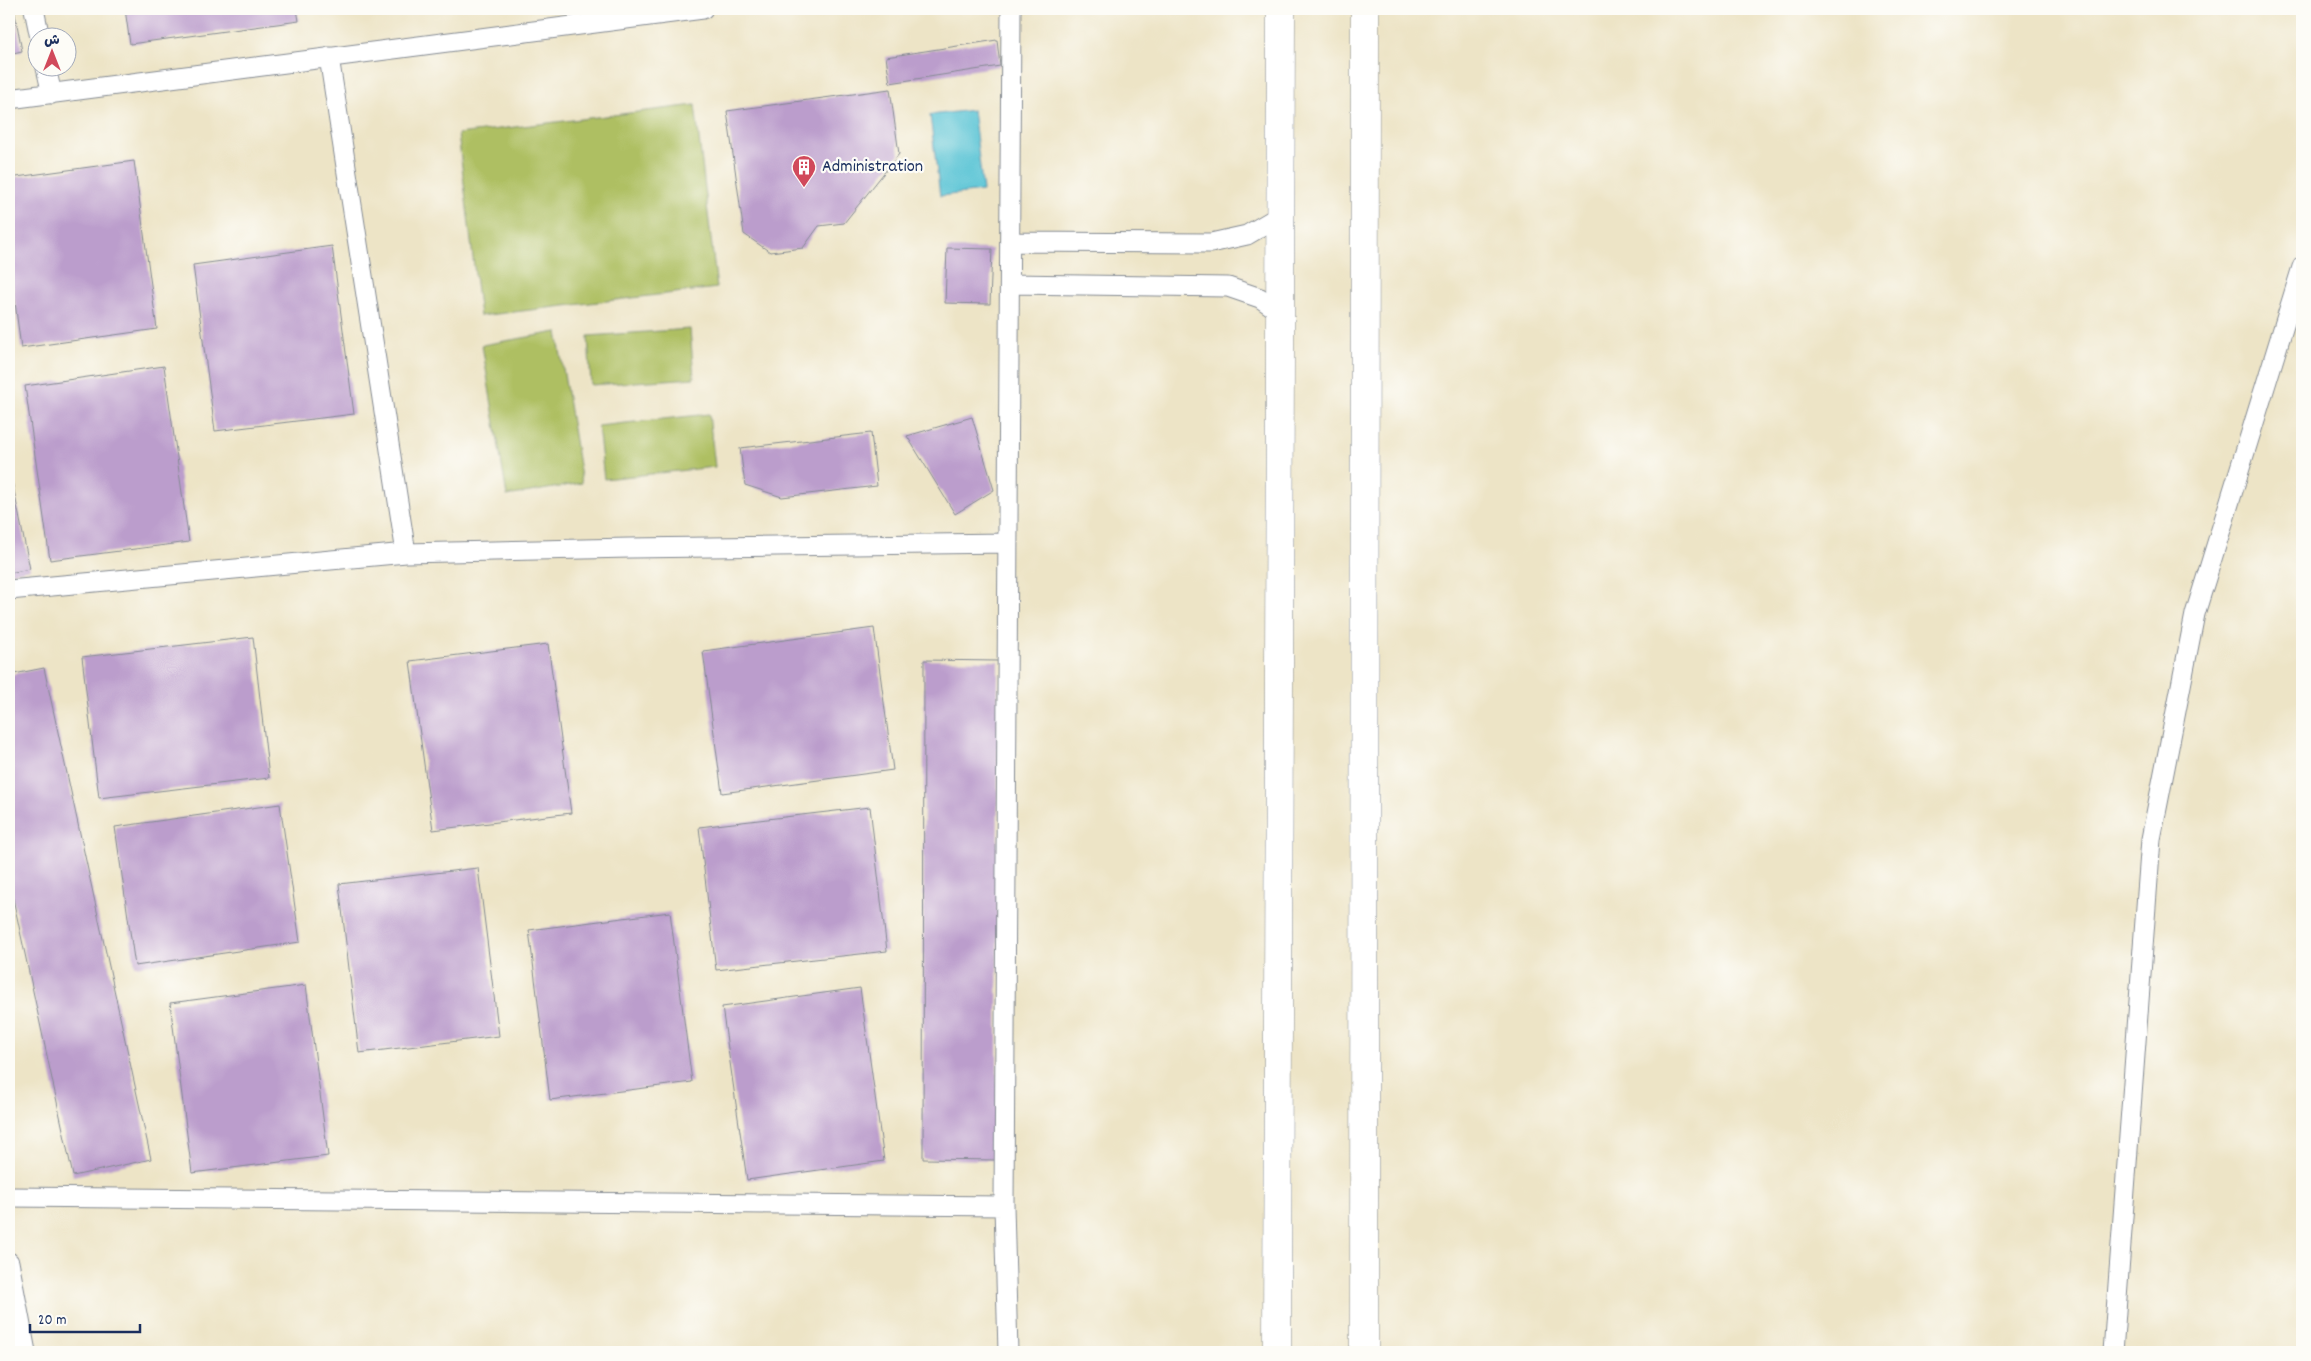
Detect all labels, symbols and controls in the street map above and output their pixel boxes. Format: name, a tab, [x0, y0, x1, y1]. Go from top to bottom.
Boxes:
north arrow	[28, 28, 78, 78]
text: ش	[44, 31, 60, 51]
building icon: Administration	[791, 154, 817, 188]
place label: Administration	[822, 155, 923, 180]
scale bar	[30, 1301, 140, 1333]
text: 20 m	[38, 1310, 66, 1332]

